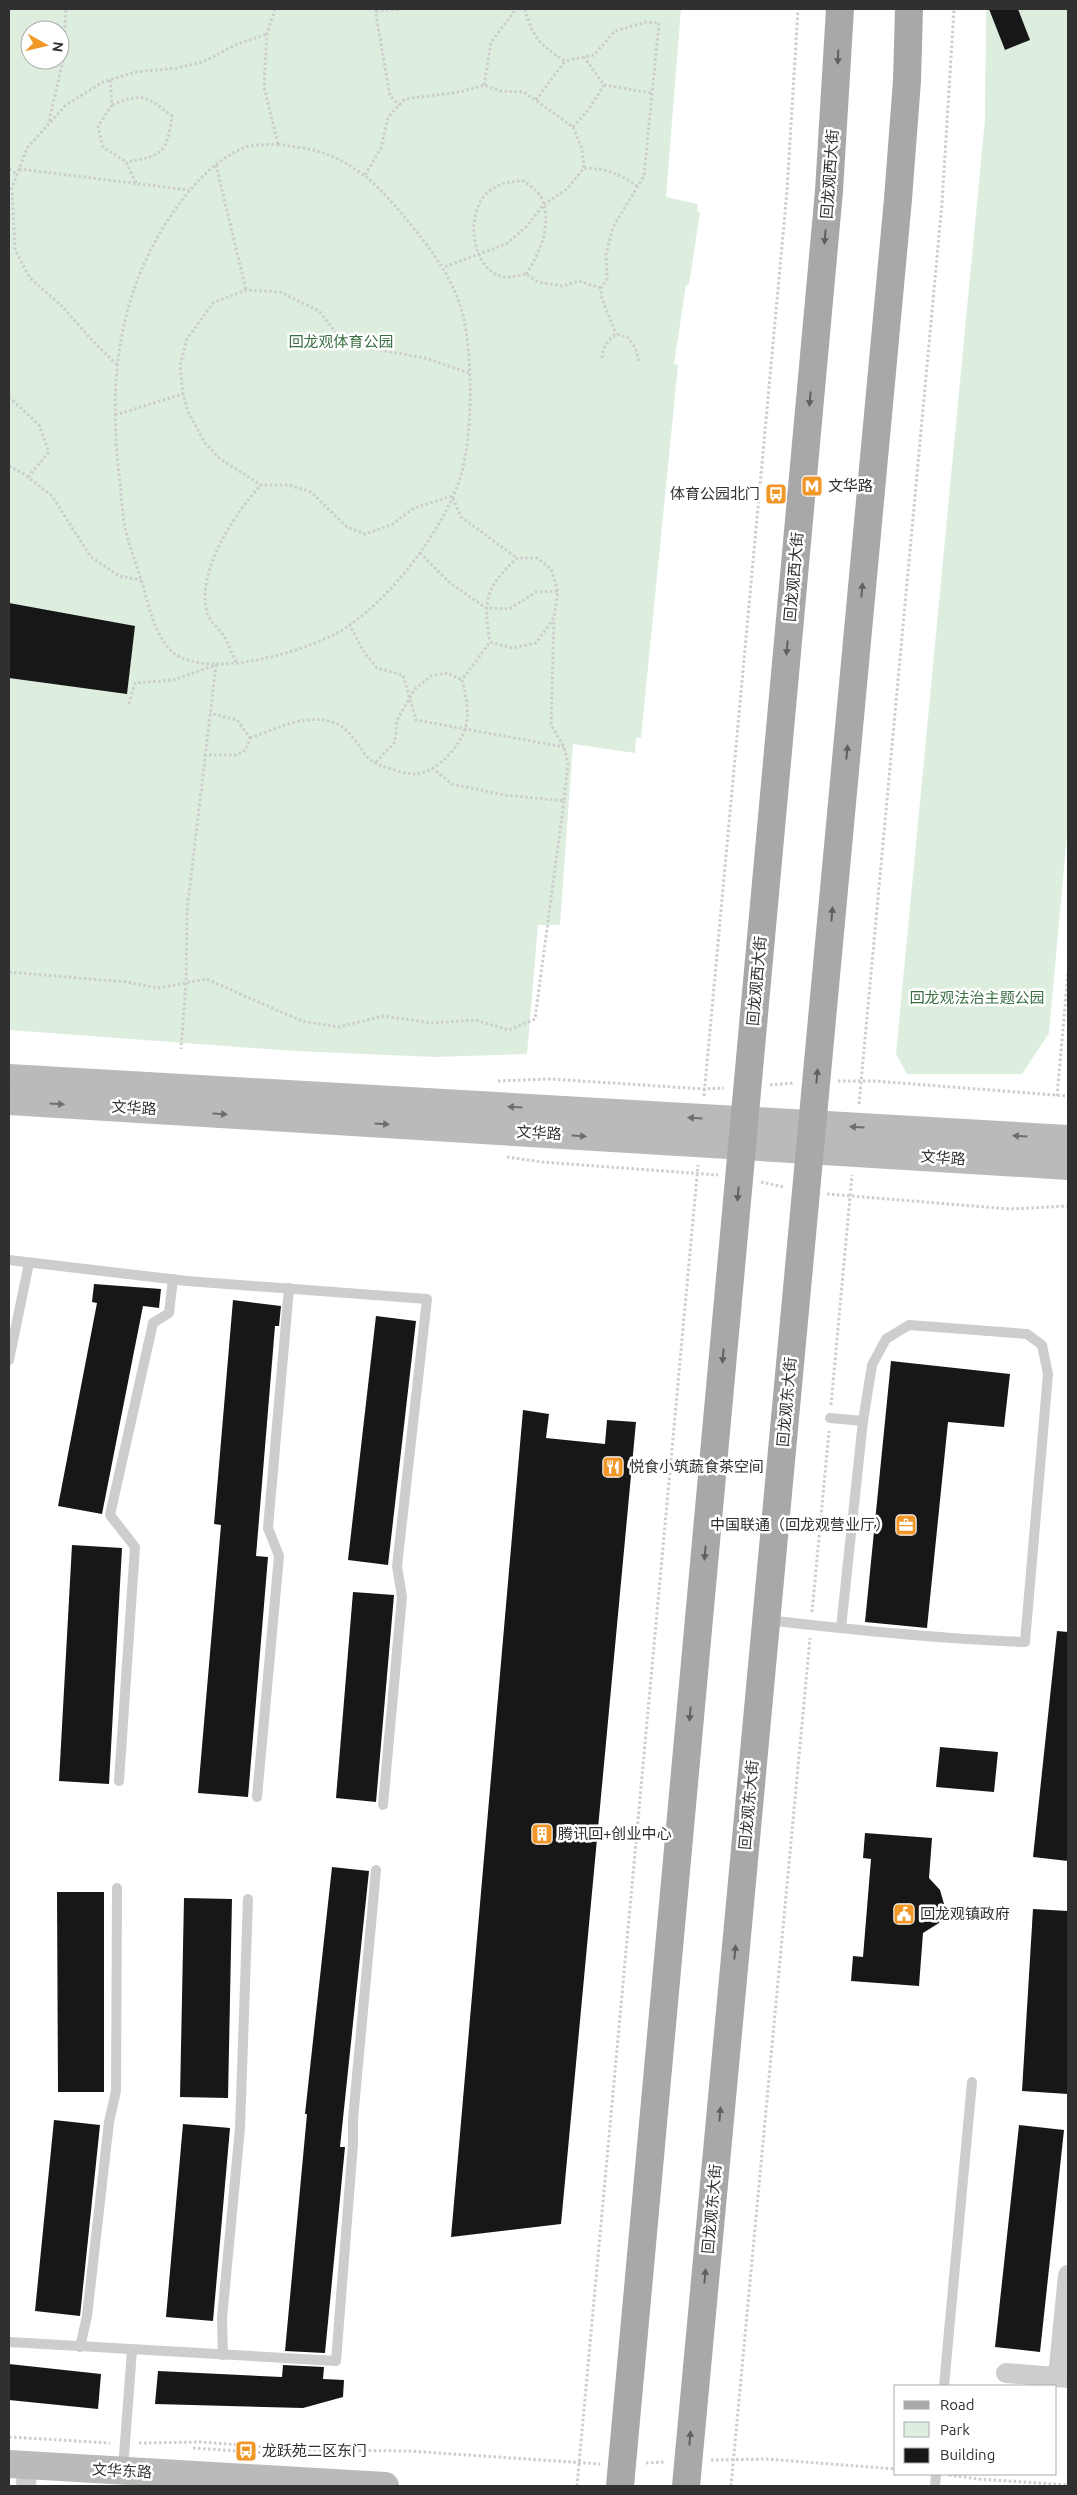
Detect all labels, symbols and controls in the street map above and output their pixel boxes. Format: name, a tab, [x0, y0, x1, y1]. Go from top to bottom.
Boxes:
north arrow	[20, 20, 70, 70]
text: N	[49, 41, 67, 53]
one-way arrow	[833, 50, 841, 66]
street label: 回龙观西大街	[818, 128, 841, 219]
one-way arrow	[821, 229, 829, 245]
park label: 回龙观体育公园	[288, 333, 394, 350]
one-way arrow	[806, 391, 814, 407]
metro station icon: 文华路	[800, 474, 824, 498]
place label: 文华路	[828, 477, 873, 494]
bus stop icon: 体育公园北门	[764, 482, 788, 506]
place label: 体育公园北门	[670, 485, 760, 502]
street label: 回龙观西大街	[781, 531, 806, 623]
one-way arrow	[858, 582, 866, 598]
one-way arrow	[783, 640, 791, 656]
one-way arrow	[843, 744, 851, 760]
one-way arrow	[828, 906, 836, 922]
street label: 回龙观西大街	[744, 935, 769, 1027]
park label: 回龙观法治主题公园	[909, 989, 1045, 1006]
one-way arrow	[813, 1067, 821, 1083]
street label: 文华路	[111, 1098, 157, 1117]
one-way arrow	[50, 1100, 66, 1108]
one-way arrow	[507, 1103, 523, 1111]
one-way arrow	[212, 1110, 228, 1118]
one-way arrow	[687, 1113, 703, 1121]
one-way arrow	[374, 1120, 390, 1128]
one-way arrow	[849, 1122, 865, 1130]
street label: 文华路	[516, 1123, 562, 1142]
one-way arrow	[571, 1132, 587, 1140]
one-way arrow	[1011, 1132, 1027, 1140]
street label: 文华路	[920, 1147, 966, 1168]
one-way arrow	[734, 1186, 742, 1202]
one-way arrow	[719, 1348, 727, 1364]
street label: 回龙观东大街	[774, 1356, 799, 1448]
restaurant icon: 悦食小筑蔬食茶空间	[601, 1455, 625, 1479]
place label: 悦食小筑蔬食茶空间	[629, 1458, 764, 1475]
office icon: 中国联通（回龙观营业厅）	[894, 1513, 918, 1537]
place label: 中国联通（回龙观营业厅）	[710, 1516, 890, 1533]
one-way arrow	[701, 1545, 709, 1561]
one-way arrow	[686, 1707, 694, 1723]
street label: 回龙观东大街	[736, 1759, 761, 1851]
building icon: 腾讯回+创业中心	[530, 1822, 554, 1846]
place label: 腾讯回+创业中心	[558, 1825, 671, 1842]
public building icon: 回龙观镇政府	[892, 1902, 916, 1926]
place label: 回龙观镇政府	[920, 1905, 1010, 1922]
one-way arrow	[732, 1944, 740, 1960]
one-way arrow	[717, 2106, 725, 2122]
street label: 回龙观东大街	[699, 2163, 724, 2255]
one-way arrow	[702, 2268, 710, 2284]
legend	[894, 2385, 1057, 2475]
text: Road	[940, 2396, 975, 2413]
text: Park	[940, 2421, 970, 2438]
one-way arrow	[686, 2429, 694, 2445]
bus stop icon: 龙跃苑二区东门	[234, 2439, 258, 2463]
place label: 龙跃苑二区东门	[262, 2442, 367, 2459]
text: Building	[940, 2446, 995, 2463]
street label: 文华东路	[92, 2460, 152, 2481]

